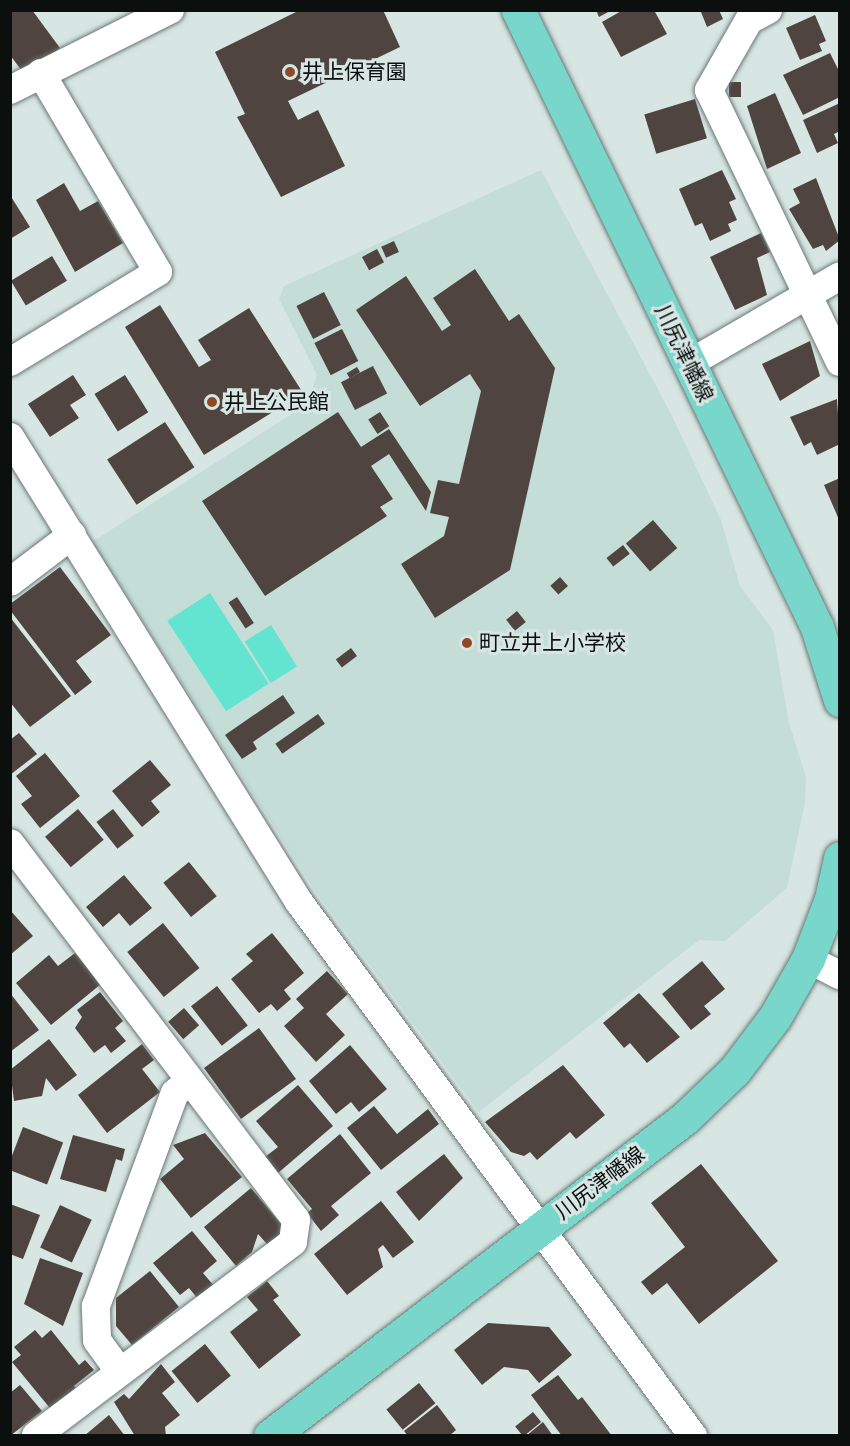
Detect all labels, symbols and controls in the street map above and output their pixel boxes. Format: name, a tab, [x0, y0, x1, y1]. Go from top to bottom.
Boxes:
place label: 井上保育園	[302, 59, 407, 85]
marker: 井上保育園	[283, 65, 297, 79]
street label: 川尻津幡線	[650, 300, 718, 406]
place label: 井上公民館	[224, 389, 329, 415]
marker: 井上公民館	[205, 395, 219, 409]
place label: 町立井上小学校	[479, 630, 626, 656]
marker: 町立井上小学校	[460, 636, 474, 650]
street label: 川尻津幡線	[550, 1141, 650, 1225]

